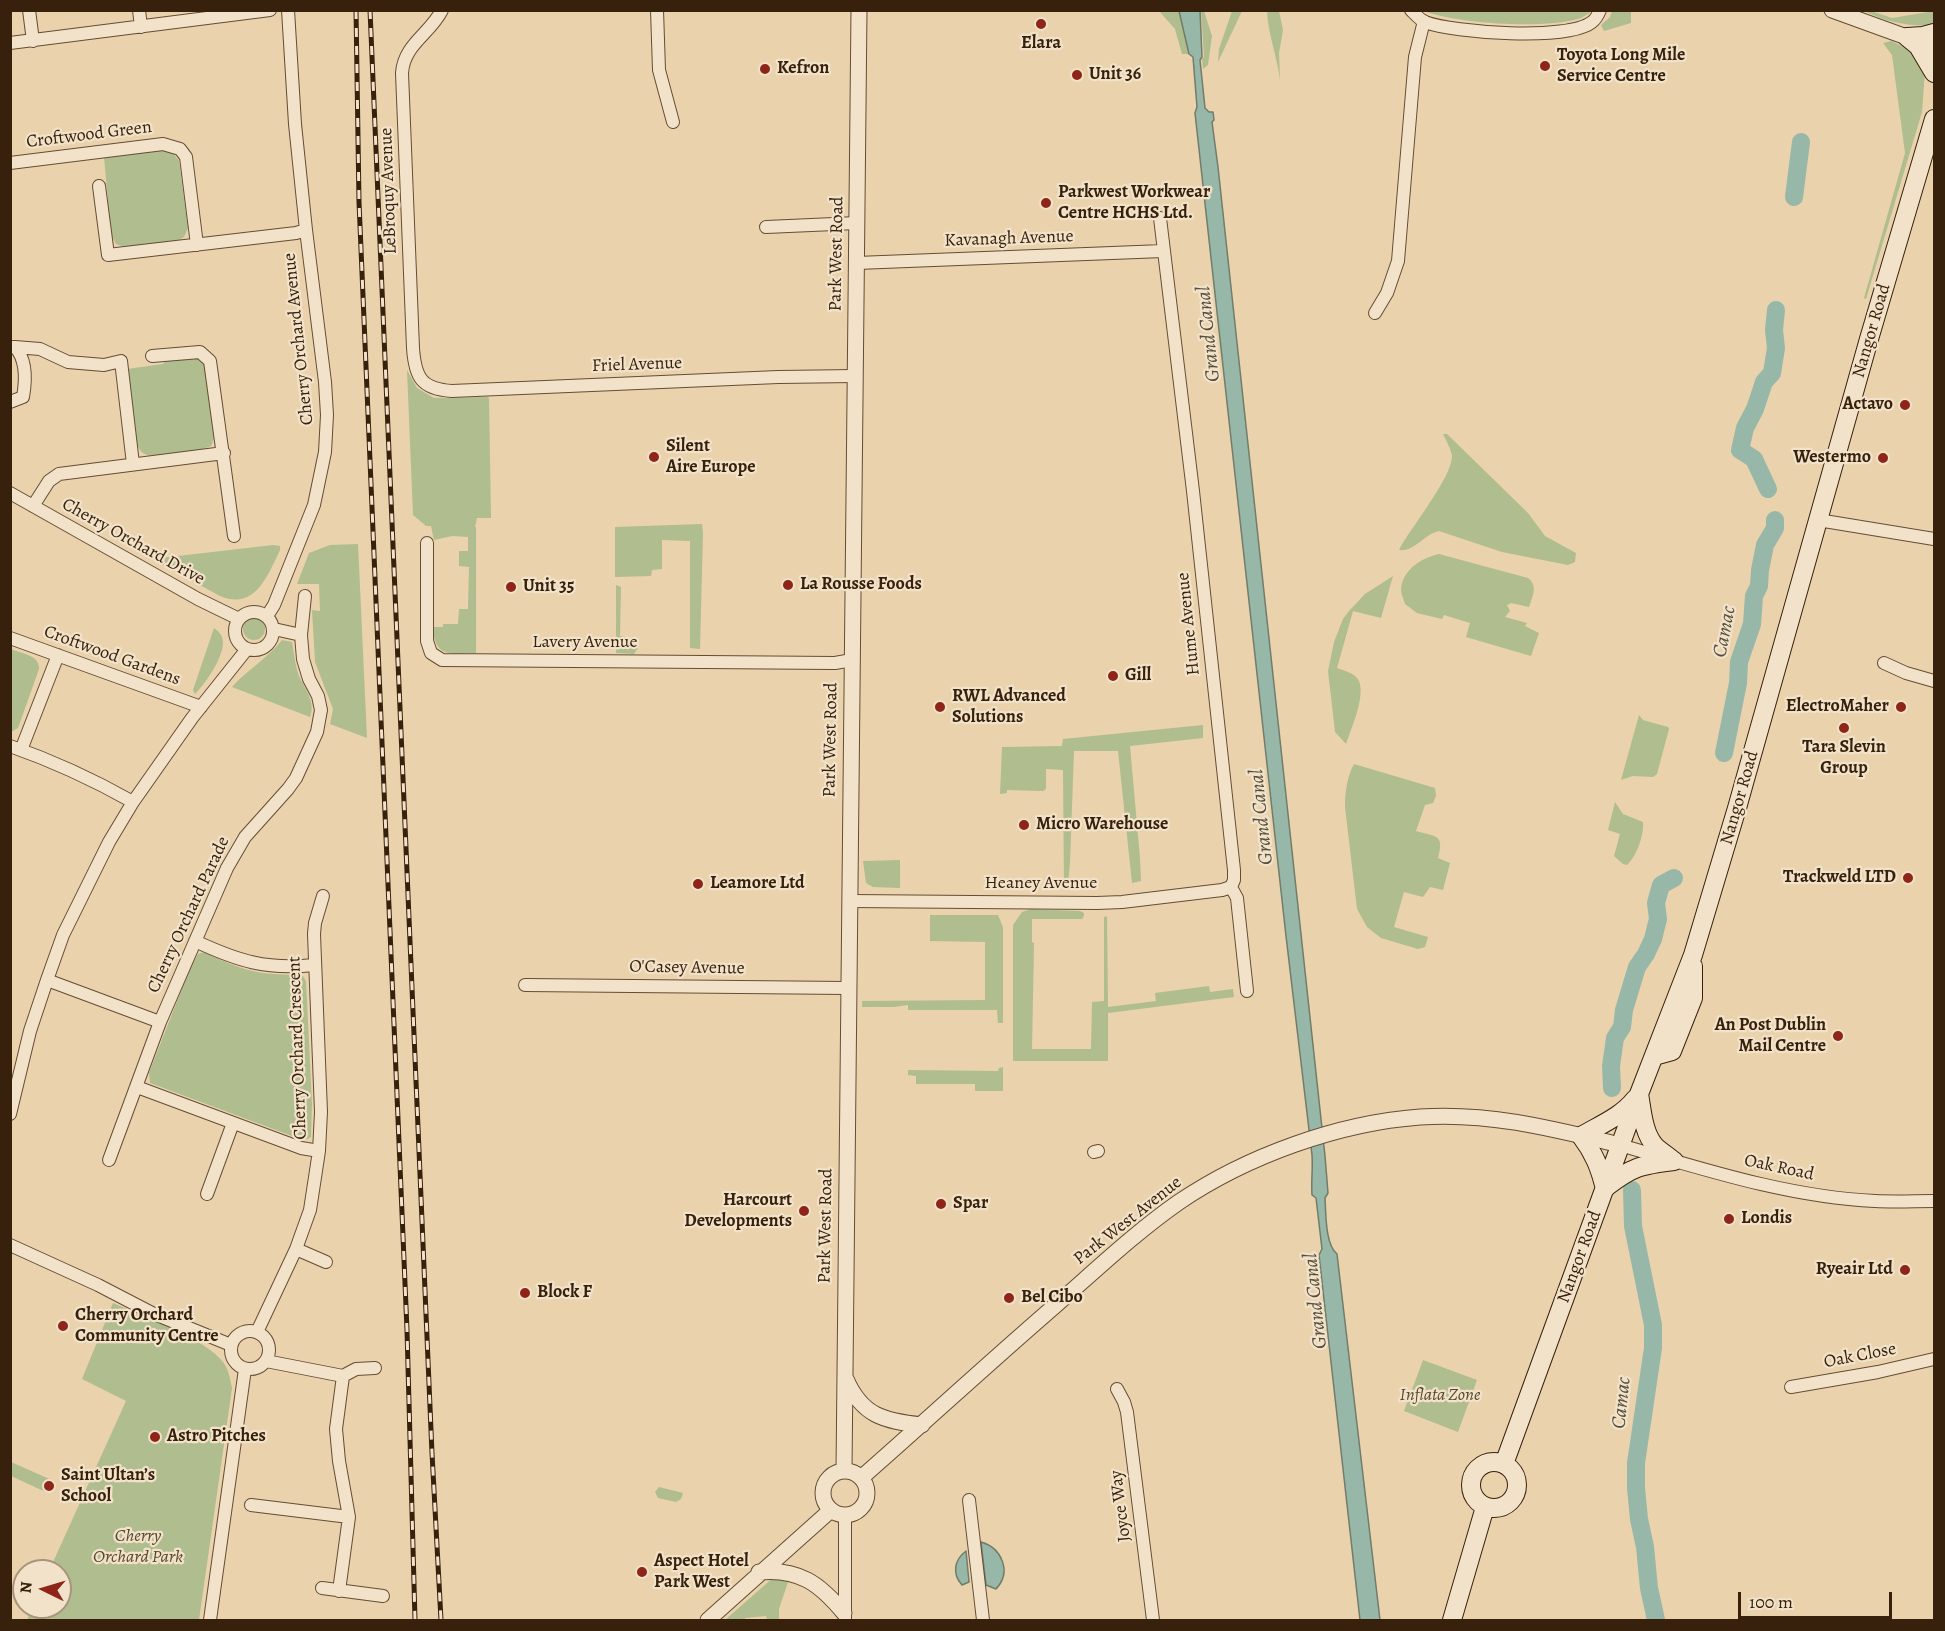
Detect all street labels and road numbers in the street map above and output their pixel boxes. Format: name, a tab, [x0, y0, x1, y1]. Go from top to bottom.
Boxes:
street label: Croftwood Green	[25, 117, 153, 153]
street label: LeBroquy Avenue	[376, 127, 402, 255]
street label: Park West Road	[825, 196, 849, 312]
street label: Kavanagh Avenue	[944, 226, 1074, 252]
street label: Cherry Orchard Avenue	[279, 252, 319, 426]
street label: Nangor Road	[1848, 282, 1896, 380]
street label: Friel Avenue	[591, 353, 683, 377]
street label: Cherry Orchard Drive	[58, 494, 208, 590]
street label: Hume Avenue	[1173, 571, 1205, 677]
street label: Croftwood Gardens	[41, 621, 183, 691]
street label: Lavery Avenue	[532, 632, 638, 654]
street label: Park West Road	[819, 682, 843, 798]
street label: Nangor Road	[1716, 749, 1764, 847]
street label: Cherry Orchard Parade	[143, 833, 235, 997]
street label: Heaney Avenue	[985, 873, 1097, 895]
street label: Cherry Orchard Crescent	[284, 956, 312, 1140]
street label: O'Casey Avenue	[629, 956, 745, 980]
street label: Oak Road	[1742, 1150, 1816, 1186]
street label: Park West Road	[814, 1168, 838, 1284]
street label: Park West Avenue	[1070, 1172, 1186, 1270]
street label: Nangor Road	[1553, 1208, 1607, 1306]
street label: Oak Close	[1822, 1338, 1898, 1374]
street label: Joyce Way	[1106, 1469, 1136, 1543]

